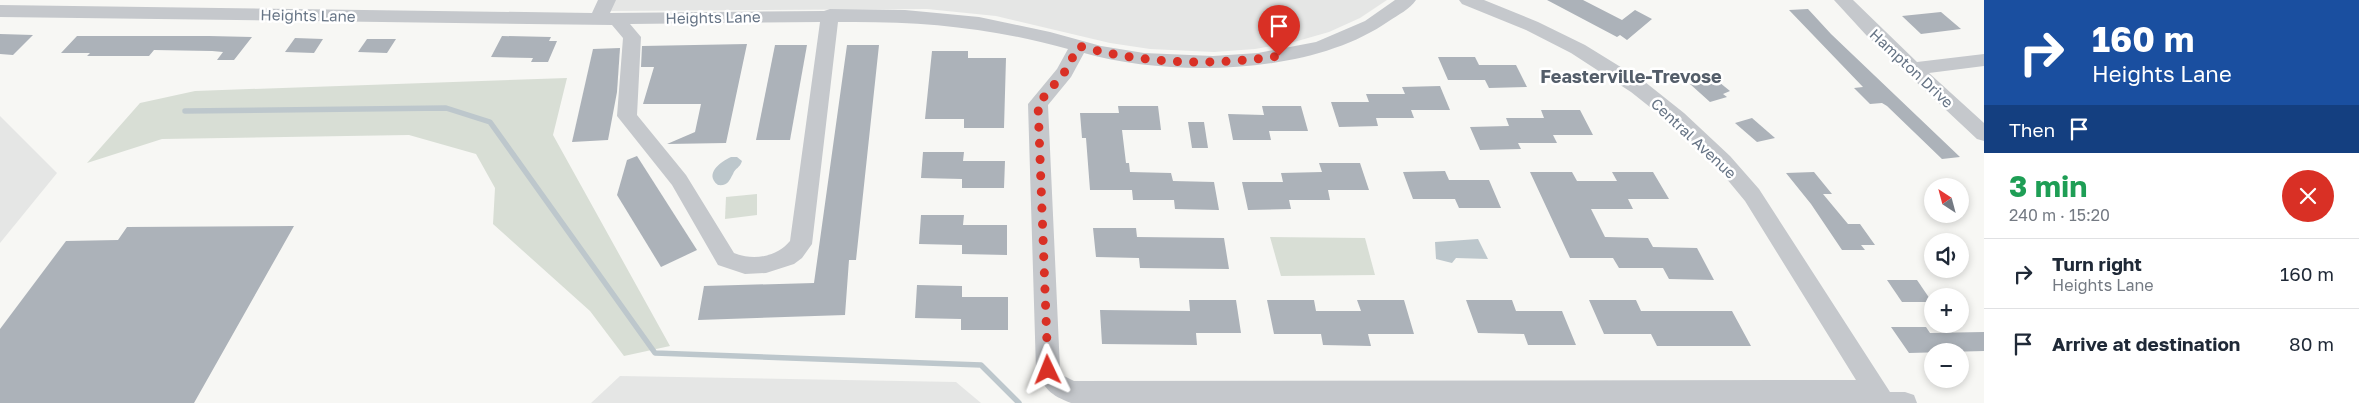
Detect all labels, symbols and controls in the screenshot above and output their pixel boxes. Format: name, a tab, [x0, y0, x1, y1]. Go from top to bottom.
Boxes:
street label: Heights Lane	[260, 5, 356, 25]
pin	[1258, 5, 1300, 56]
street label: Heights Lane	[665, 7, 761, 27]
icon: arrive	[1265, 12, 1293, 40]
text: 160 m	[2092, 18, 2194, 60]
icon: right	[2009, 20, 2074, 85]
street label: Hampton Drive	[1867, 25, 1958, 111]
text: Heights Lane	[2092, 60, 2232, 87]
district label: Feasterville-Trevose	[1540, 65, 1722, 87]
street label: Central Avenue	[1648, 94, 1740, 182]
icon: arrive	[2065, 115, 2093, 143]
text: Then	[2009, 118, 2055, 141]
text: 3 min	[2009, 168, 2087, 204]
button: close	[2282, 170, 2334, 222]
north arrow	[1924, 178, 1969, 222]
map controls	[1924, 178, 1969, 388]
text: 240 m · 15:20	[2009, 205, 2110, 225]
button: sound	[1924, 233, 1969, 278]
text: Turn right	[2052, 252, 2142, 275]
icon: right	[2009, 260, 2037, 288]
text: 160 m	[2280, 262, 2334, 285]
text: Heights Lane	[2052, 275, 2154, 295]
button: +	[1924, 288, 1969, 333]
icon: arrive	[2009, 330, 2037, 358]
text: Arrive at destination	[2052, 332, 2240, 355]
text: 80 m	[2289, 332, 2334, 355]
position arrow	[1021, 343, 1073, 395]
button: −	[1924, 343, 1969, 388]

